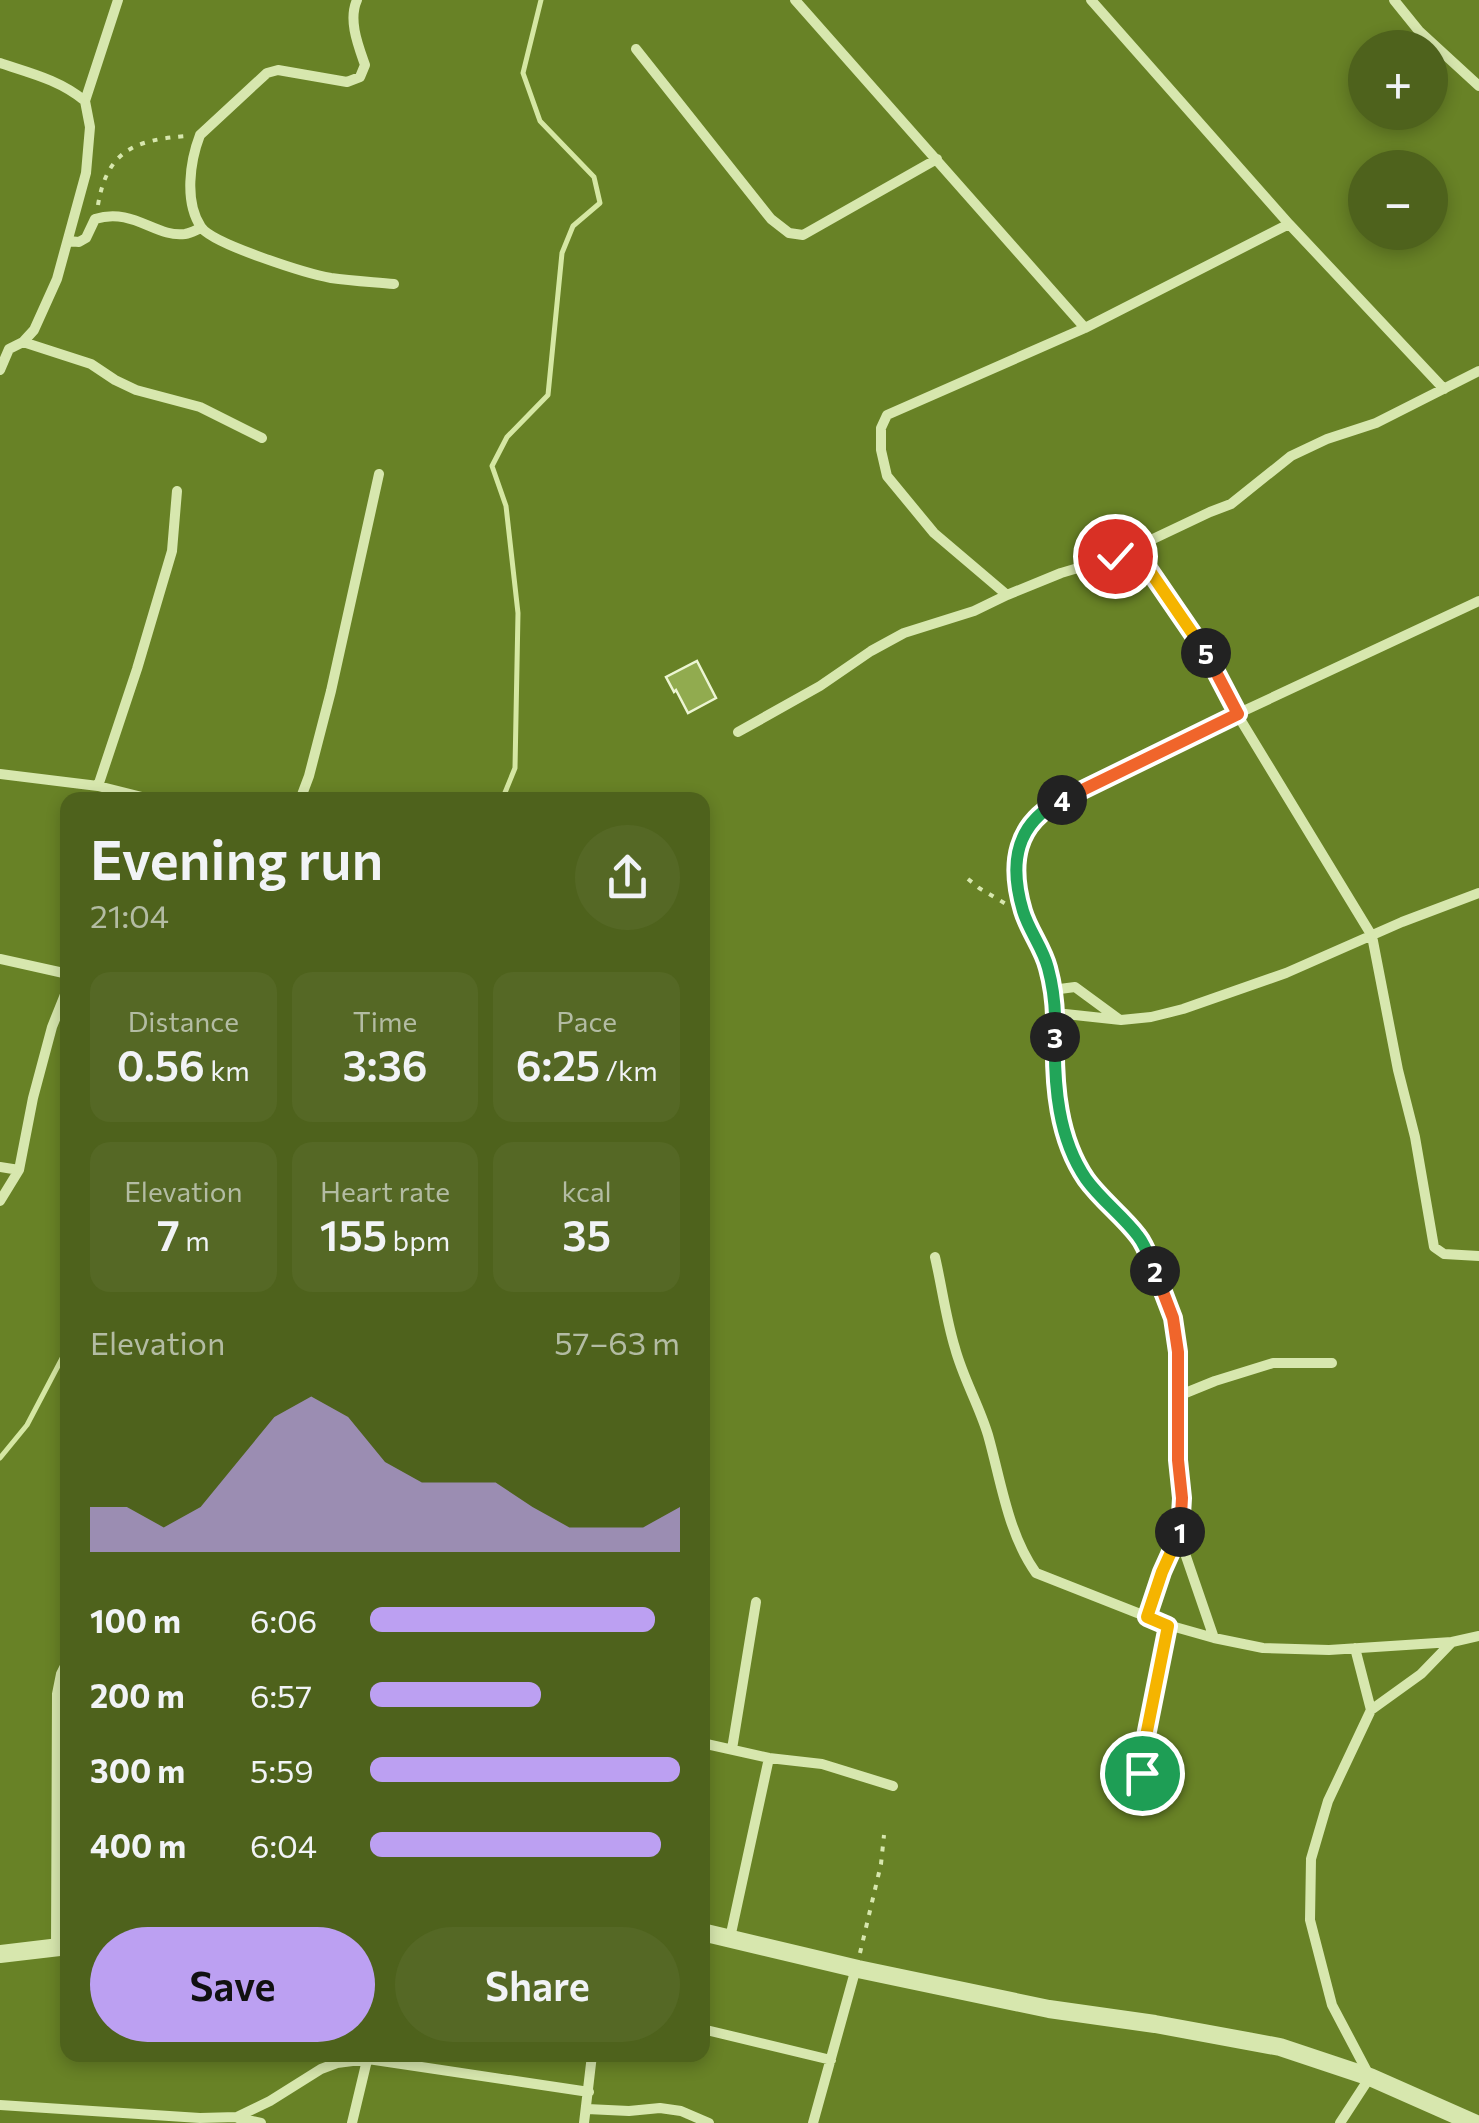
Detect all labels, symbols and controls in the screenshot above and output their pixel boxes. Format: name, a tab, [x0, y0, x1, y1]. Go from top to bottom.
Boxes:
map controls	[1348, 30, 1448, 250]
button: +	[1348, 30, 1448, 130]
button: −	[1348, 150, 1448, 250]
pin	[1073, 514, 1158, 599]
icon: check	[1088, 529, 1143, 584]
pin: 5	[1181, 628, 1231, 678]
text: 5	[1198, 636, 1214, 670]
pin: 4	[1037, 775, 1087, 825]
text: 4	[1053, 783, 1071, 817]
text: Evening run	[90, 824, 383, 891]
button: share	[575, 825, 680, 930]
text: 21:04	[90, 895, 169, 935]
text: Distance	[128, 1004, 239, 1038]
text: Time	[353, 1004, 417, 1038]
text: Pace	[556, 1004, 617, 1038]
pin: 3	[1030, 1012, 1080, 1062]
text: 3	[1047, 1020, 1063, 1054]
text: 0.56	[117, 1038, 205, 1090]
text: 3:36	[342, 1038, 428, 1090]
text: 6:25	[516, 1038, 600, 1090]
text: km	[205, 1053, 250, 1087]
text: /km	[600, 1053, 658, 1087]
text: Elevation	[124, 1174, 242, 1208]
text: Heart rate	[320, 1174, 450, 1208]
text: kcal	[562, 1174, 612, 1208]
text: 7	[157, 1208, 180, 1260]
text: 155	[320, 1208, 387, 1260]
text: 35	[562, 1208, 611, 1260]
text: m	[180, 1223, 210, 1257]
text: bpm	[387, 1223, 450, 1257]
pin: 2	[1130, 1246, 1180, 1296]
text: 2	[1147, 1254, 1163, 1288]
text: Elevation	[90, 1322, 225, 1362]
text: 57–63 m	[554, 1322, 680, 1362]
pin: 1	[1155, 1507, 1205, 1557]
text: 1	[1174, 1515, 1186, 1549]
text: 100 m	[90, 1600, 181, 1640]
text: 6:06	[250, 1600, 317, 1640]
text: 200 m	[90, 1675, 185, 1715]
text: 6:57	[250, 1675, 312, 1715]
pin	[1100, 1731, 1185, 1816]
icon: arrive	[1115, 1746, 1170, 1801]
text: 300 m	[90, 1750, 185, 1790]
text: 5:59	[250, 1750, 314, 1790]
text: 400 m	[90, 1825, 186, 1865]
text: 6:04	[250, 1825, 317, 1865]
button: Save	[90, 1927, 375, 2042]
button: Share	[395, 1927, 680, 2042]

